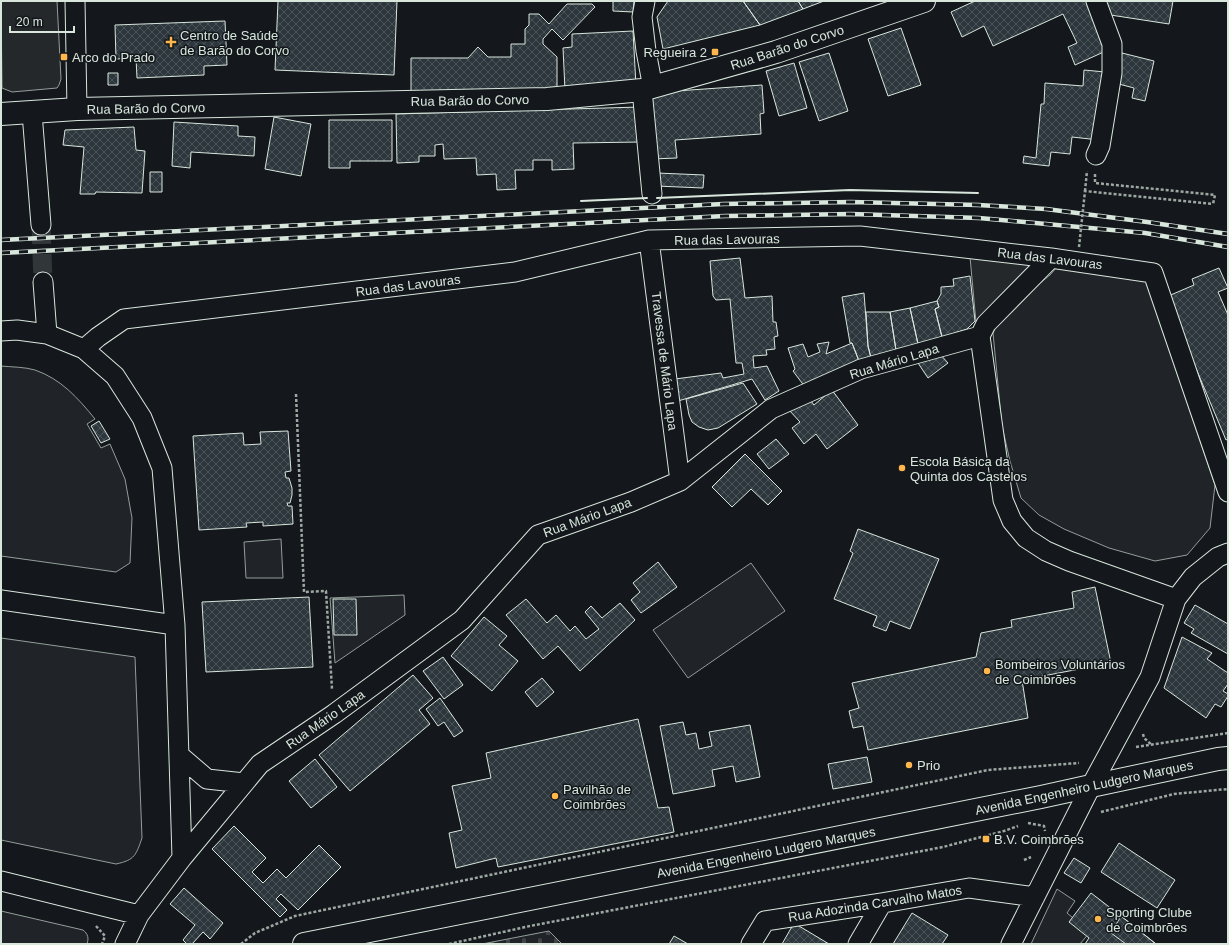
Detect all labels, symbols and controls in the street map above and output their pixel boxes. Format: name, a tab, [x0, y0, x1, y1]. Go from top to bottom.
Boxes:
scale bar	[10, 8, 74, 34]
text: 20 m	[16, 15, 43, 29]
street label: Rua Barão do Corvo	[728, 22, 846, 73]
place label: Centro de Saúde de Barão do Corvo	[180, 28, 289, 58]
marker: Centro de Saúde de Barão do Corvo	[165, 36, 177, 48]
place label: Regueira 2	[643, 45, 707, 60]
marker: Regueira 2	[710, 47, 720, 57]
place label: Arco do Prado	[72, 50, 155, 65]
marker: Arco do Prado	[59, 52, 69, 62]
street label: Rua Barão do Corvo	[411, 92, 529, 109]
street label: Rua Barão do Corvo	[87, 100, 205, 117]
street label: Rua das Lavouras	[674, 231, 780, 248]
street label: Rua das Lavouras	[997, 245, 1104, 272]
street label: Rua das Lavouras	[355, 272, 462, 299]
street label: Travessa de Mário Lapa	[649, 291, 681, 432]
street label: Rua Mário Lapa	[848, 341, 941, 382]
place label: Escola Básica da Quinta dos Castelos	[910, 454, 1028, 484]
marker: Escola Básica da Quinta dos Castelos	[897, 463, 907, 473]
street label: Rua Mário Lapa	[541, 494, 634, 540]
place label: Bombeiros Voluntários de Coimbrões	[995, 657, 1126, 687]
marker: Bombeiros Voluntários de Coimbrões	[982, 666, 992, 676]
street label: Rua Mário Lapa	[283, 686, 368, 752]
street label: Avenida Engenheiro Ludgero Marques	[974, 757, 1195, 818]
place label: Prio	[917, 758, 940, 773]
marker: Prio	[904, 760, 914, 770]
place label: Pavilhão de Coimbrões	[563, 782, 631, 812]
marker: Pavilhão de Coimbrões	[550, 791, 560, 801]
street label: Avenida Engenheiro Ludgero Marques	[656, 824, 877, 881]
place label: B.V. Coimbrões	[994, 832, 1084, 847]
marker: B.V. Coimbrões	[981, 834, 991, 844]
street label: Rua Adozinda Carvalho Matos	[787, 882, 963, 925]
place label: Sporting Clube de Coimbrões	[1106, 905, 1192, 935]
marker: Sporting Clube de Coimbrões	[1093, 914, 1103, 924]

